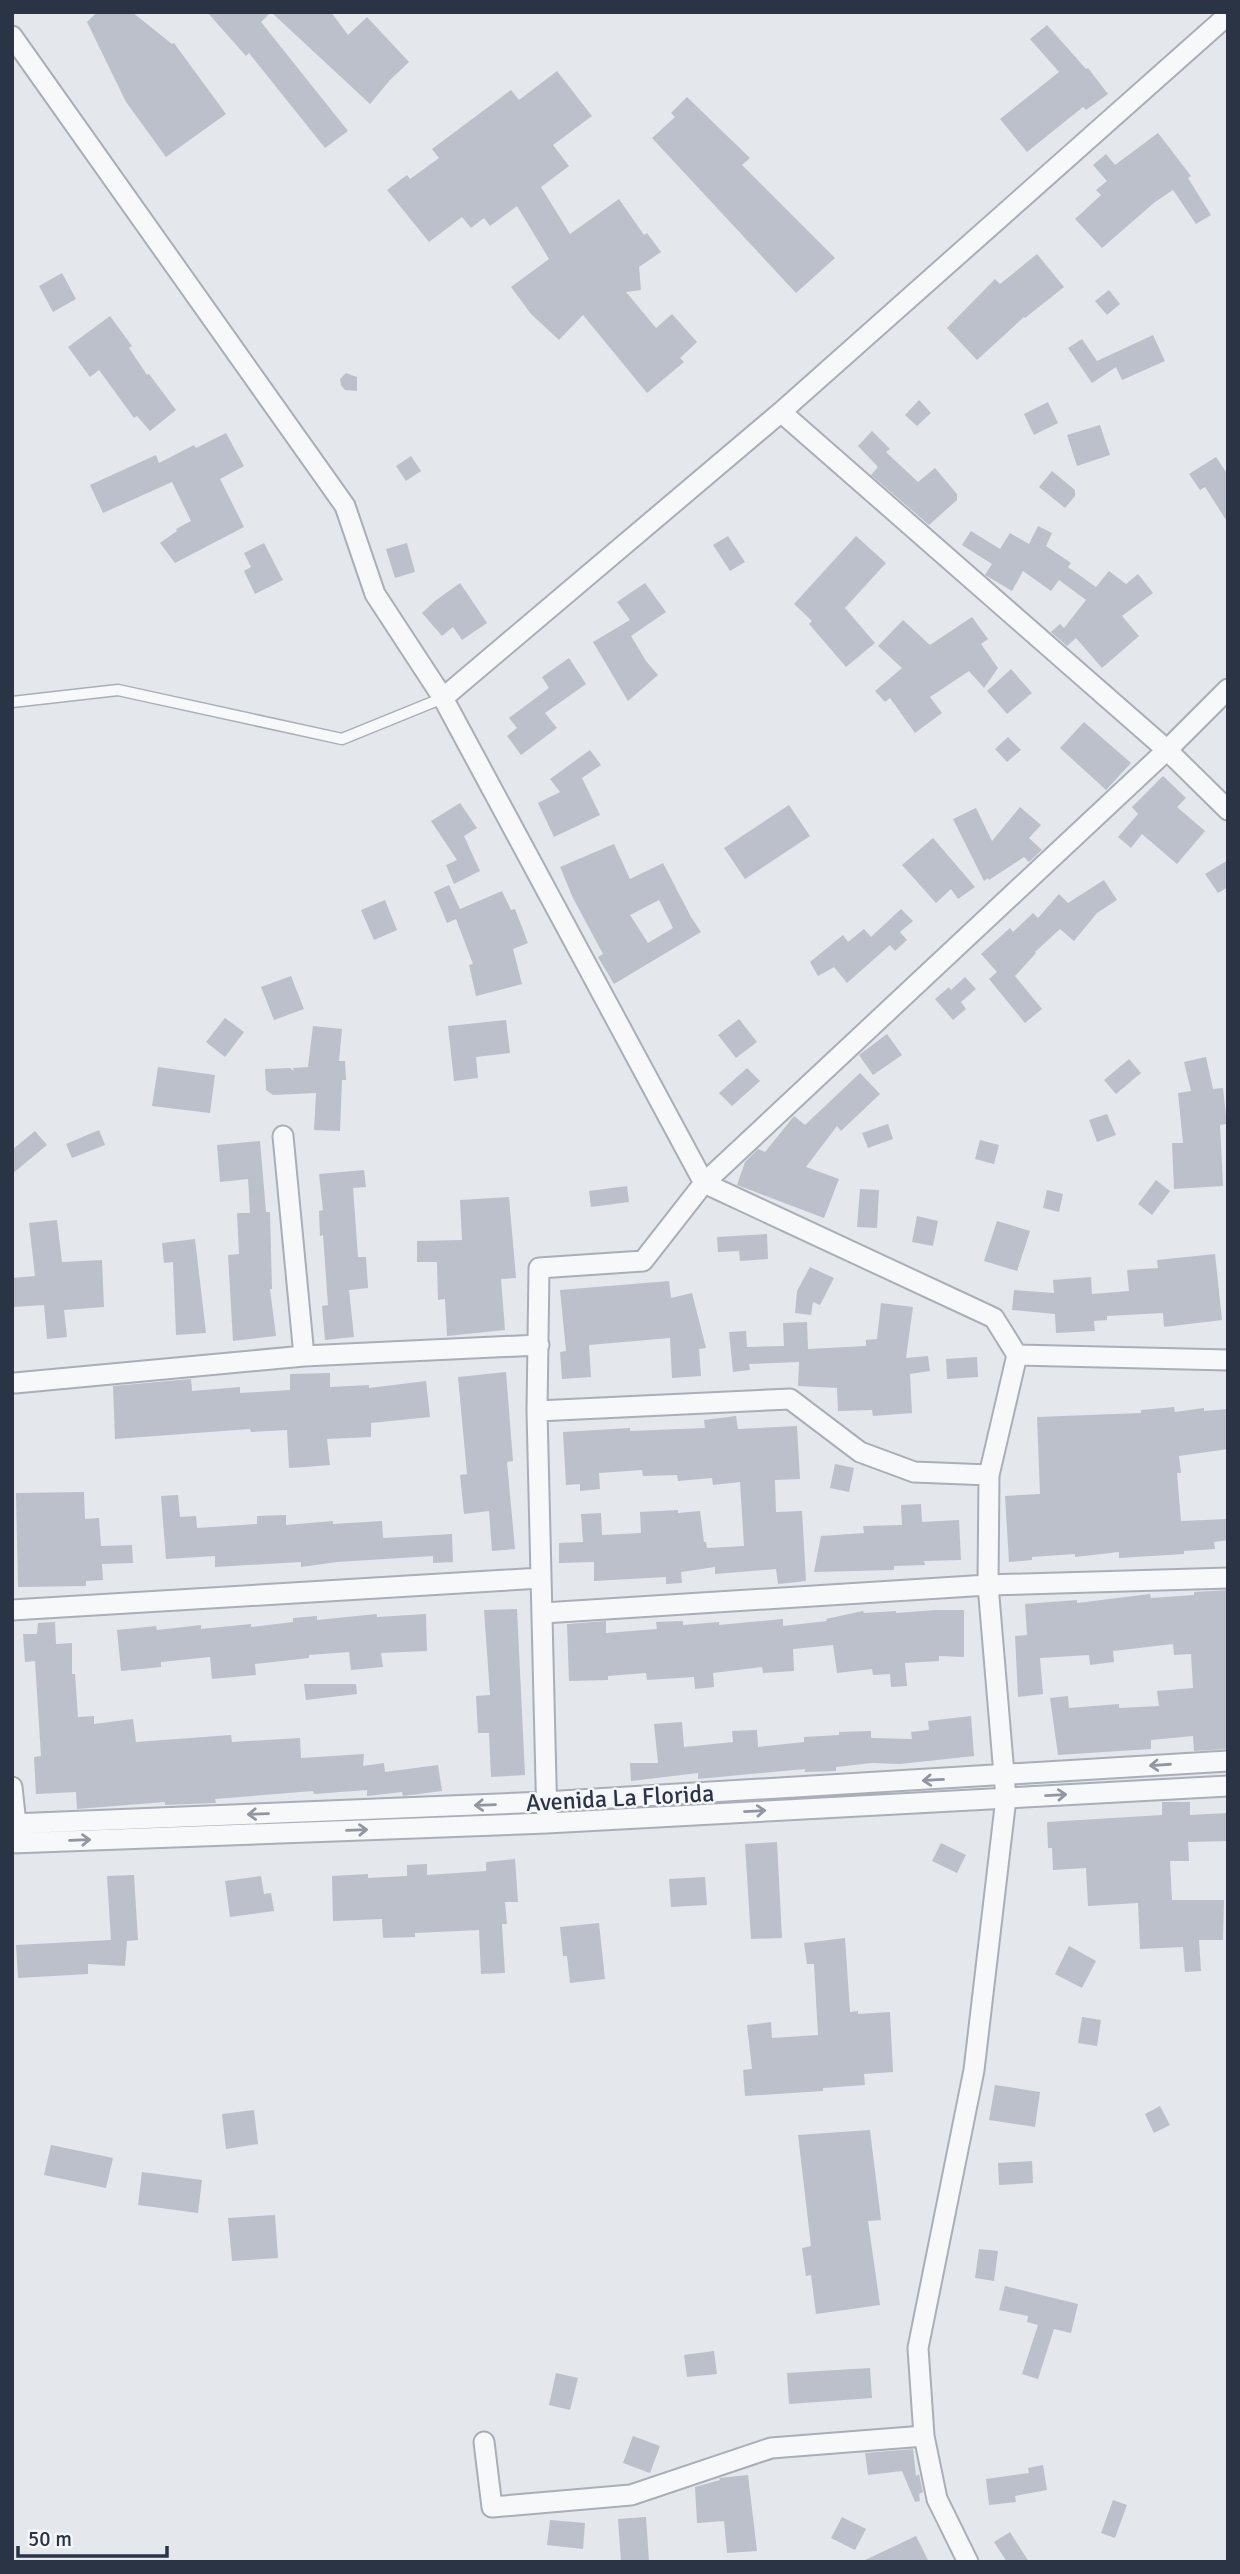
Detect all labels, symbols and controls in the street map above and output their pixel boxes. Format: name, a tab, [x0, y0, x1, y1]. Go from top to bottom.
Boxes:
one-way arrow	[1149, 1759, 1171, 1772]
one-way arrow	[921, 1773, 944, 1786]
street label: Avenida La Florida	[525, 1778, 715, 1818]
one-way arrow	[1044, 1788, 1067, 1801]
one-way arrow	[474, 1798, 497, 1811]
one-way arrow	[744, 1805, 767, 1818]
one-way arrow	[247, 1808, 270, 1821]
one-way arrow	[345, 1823, 368, 1836]
one-way arrow	[69, 1834, 92, 1847]
scale bar	[18, 2514, 166, 2558]
text: 50 m	[28, 2526, 72, 2552]

